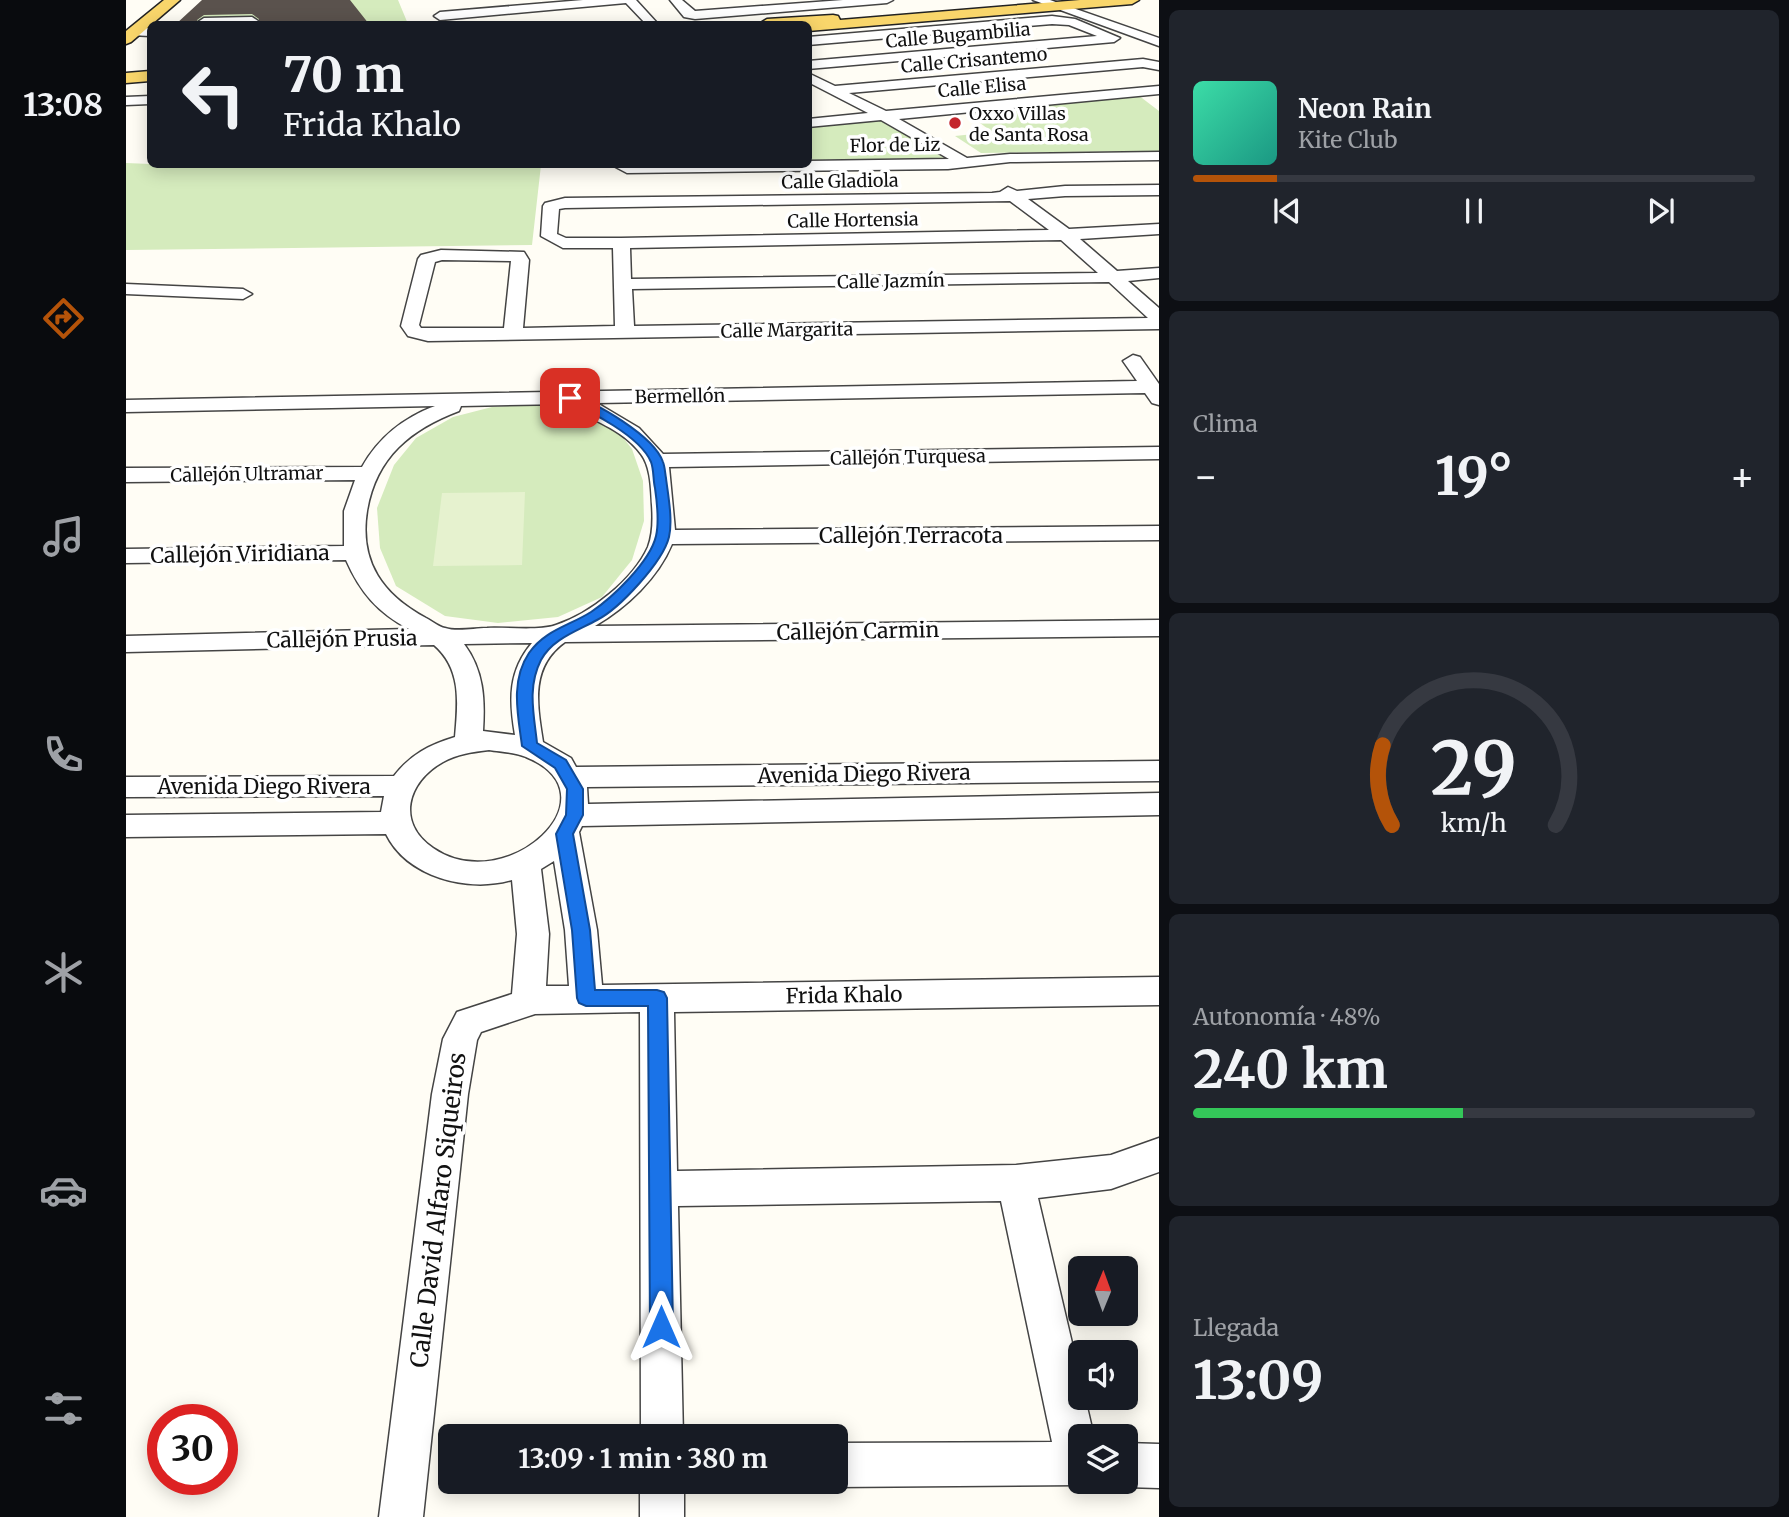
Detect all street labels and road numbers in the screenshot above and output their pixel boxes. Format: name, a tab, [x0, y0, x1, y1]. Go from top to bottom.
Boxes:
street label: Calle Bugambilia	[885, 17, 1032, 53]
street label: Calle Crisantemo	[900, 42, 1048, 78]
street label: Calle Elisa	[937, 72, 1027, 102]
street label: Flor de Liz	[849, 133, 941, 157]
street label: Calle Gladiola	[781, 168, 899, 194]
street label: Calle Hortensia	[787, 207, 919, 233]
street label: Calle Jazmín	[837, 269, 945, 293]
street label: Calle Margarita	[720, 317, 854, 343]
street label: Bermellón	[634, 384, 726, 408]
street label: Callejón Turquesa	[830, 444, 986, 470]
street label: Callejón Ultramar	[170, 461, 324, 487]
street label: Callejón Terracota	[819, 522, 1003, 549]
street label: Callejón Viridiana	[150, 539, 330, 569]
street label: Callejón Carmin	[776, 616, 940, 646]
street label: Callejón Prusia	[266, 624, 418, 654]
street label: Avenida Diego Rivera	[756, 759, 971, 789]
street label: Avenida Diego Rivera	[156, 773, 371, 800]
street label: Frida Khalo	[785, 980, 903, 1010]
street label: Calle David Alfaro Siqueiros	[403, 1051, 473, 1369]

